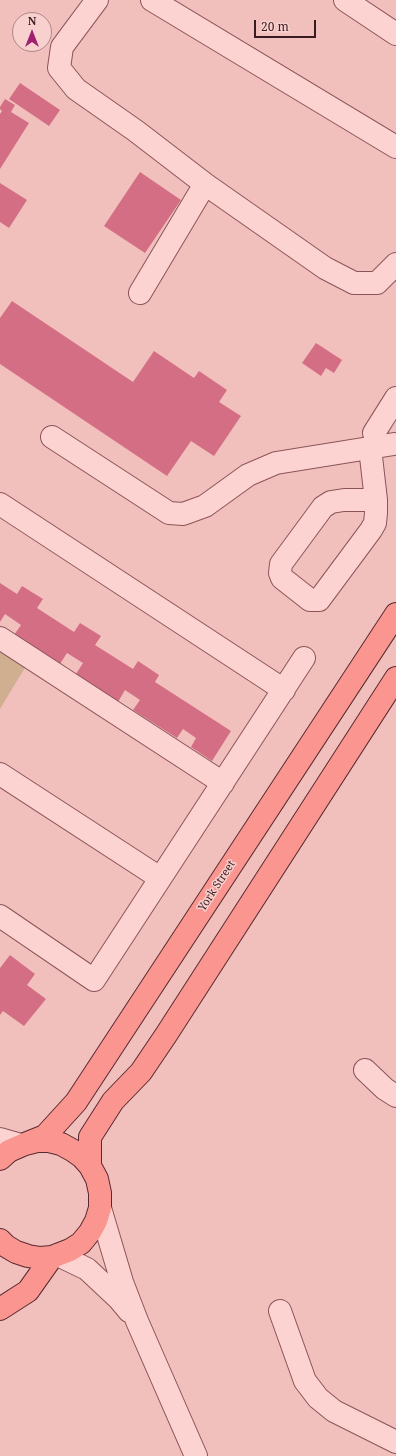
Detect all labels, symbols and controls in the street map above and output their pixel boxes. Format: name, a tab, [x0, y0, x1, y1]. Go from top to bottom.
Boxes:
north arrow	[12, 12, 52, 52]
scale bar	[256, 12, 318, 38]
text: N	[28, 13, 36, 28]
text: 20 m	[261, 18, 289, 35]
street label: York Street	[196, 858, 238, 914]

